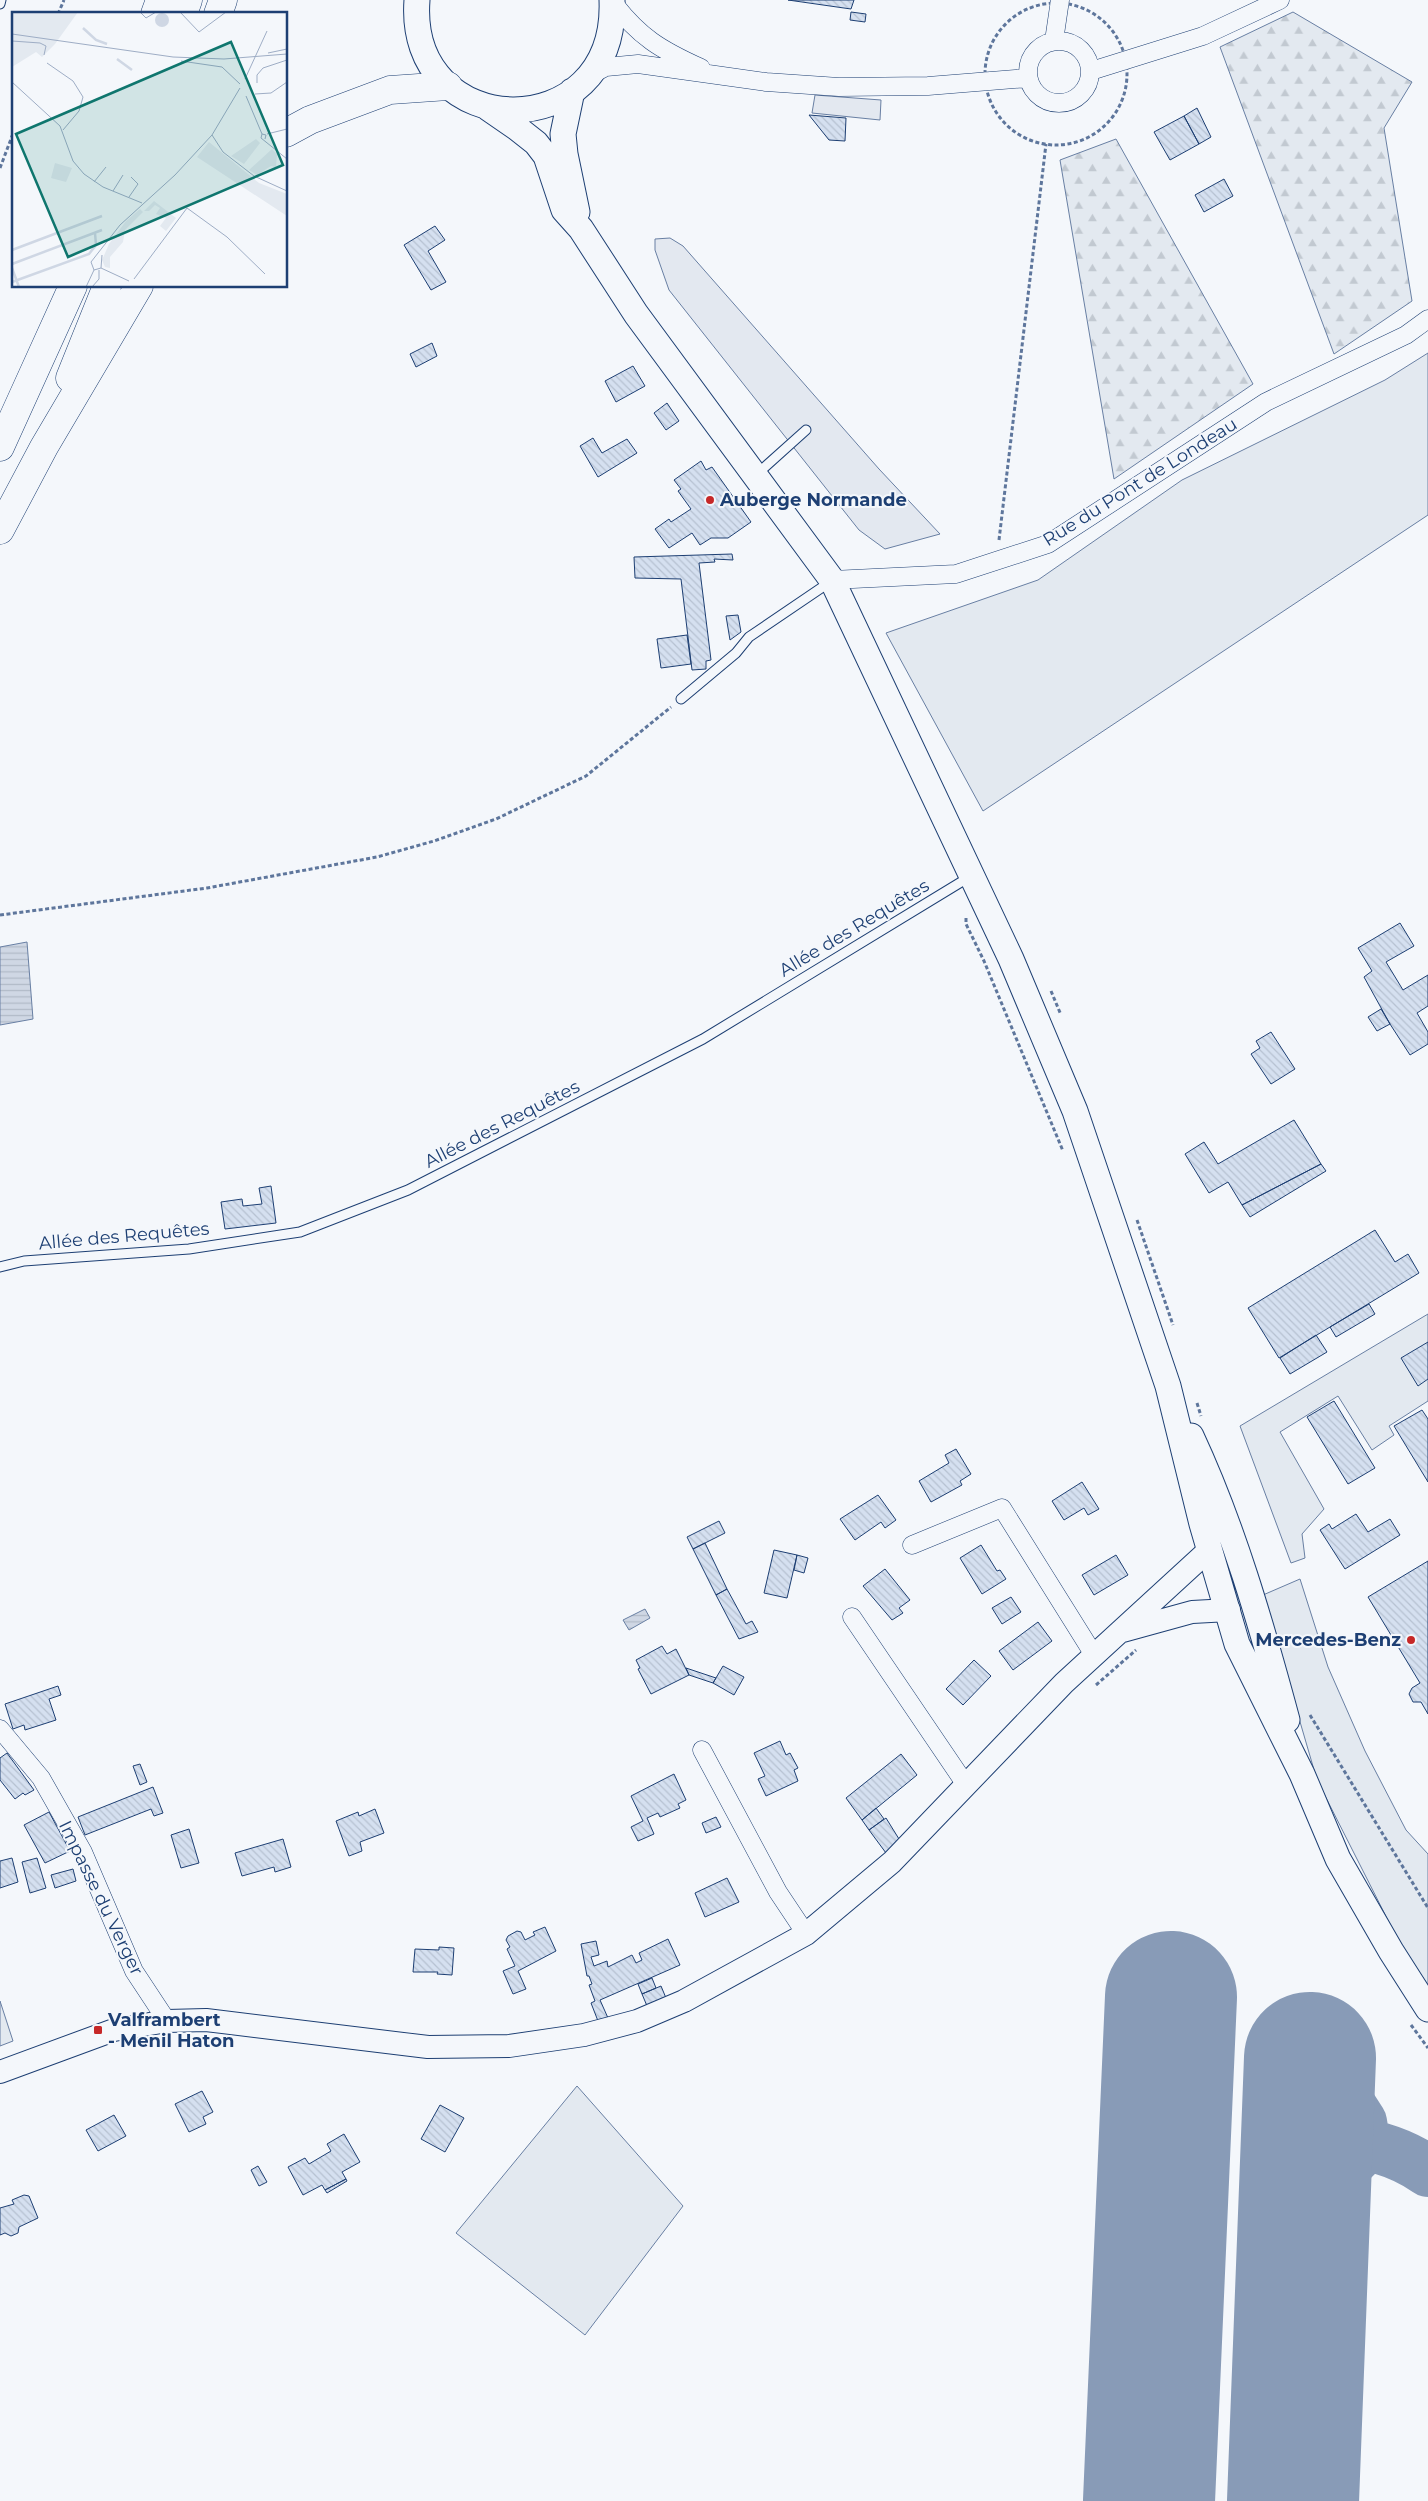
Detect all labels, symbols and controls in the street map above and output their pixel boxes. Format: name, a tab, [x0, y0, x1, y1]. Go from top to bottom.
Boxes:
inset map	[12, 12, 288, 288]
street label: Rue du Pont de Londeau	[1039, 413, 1241, 551]
place label: Auberge Normande	[719, 489, 907, 511]
marker: Auberge Normande	[704, 494, 716, 506]
street label: Allée des Requêtes	[775, 874, 933, 982]
street label: Allée des Requêtes	[421, 1075, 584, 1173]
street label: Allée des Requêtes	[38, 1218, 210, 1254]
place label: Mercedes-Benz	[1255, 1629, 1401, 1651]
marker: Mercedes-Benz	[1405, 1634, 1417, 1646]
street label: Impasse du Verger	[54, 1817, 148, 1979]
place label: Valframbert - Menil Haton	[107, 2009, 234, 2052]
marker: Valframbert - Menil Haton	[92, 2024, 104, 2036]

